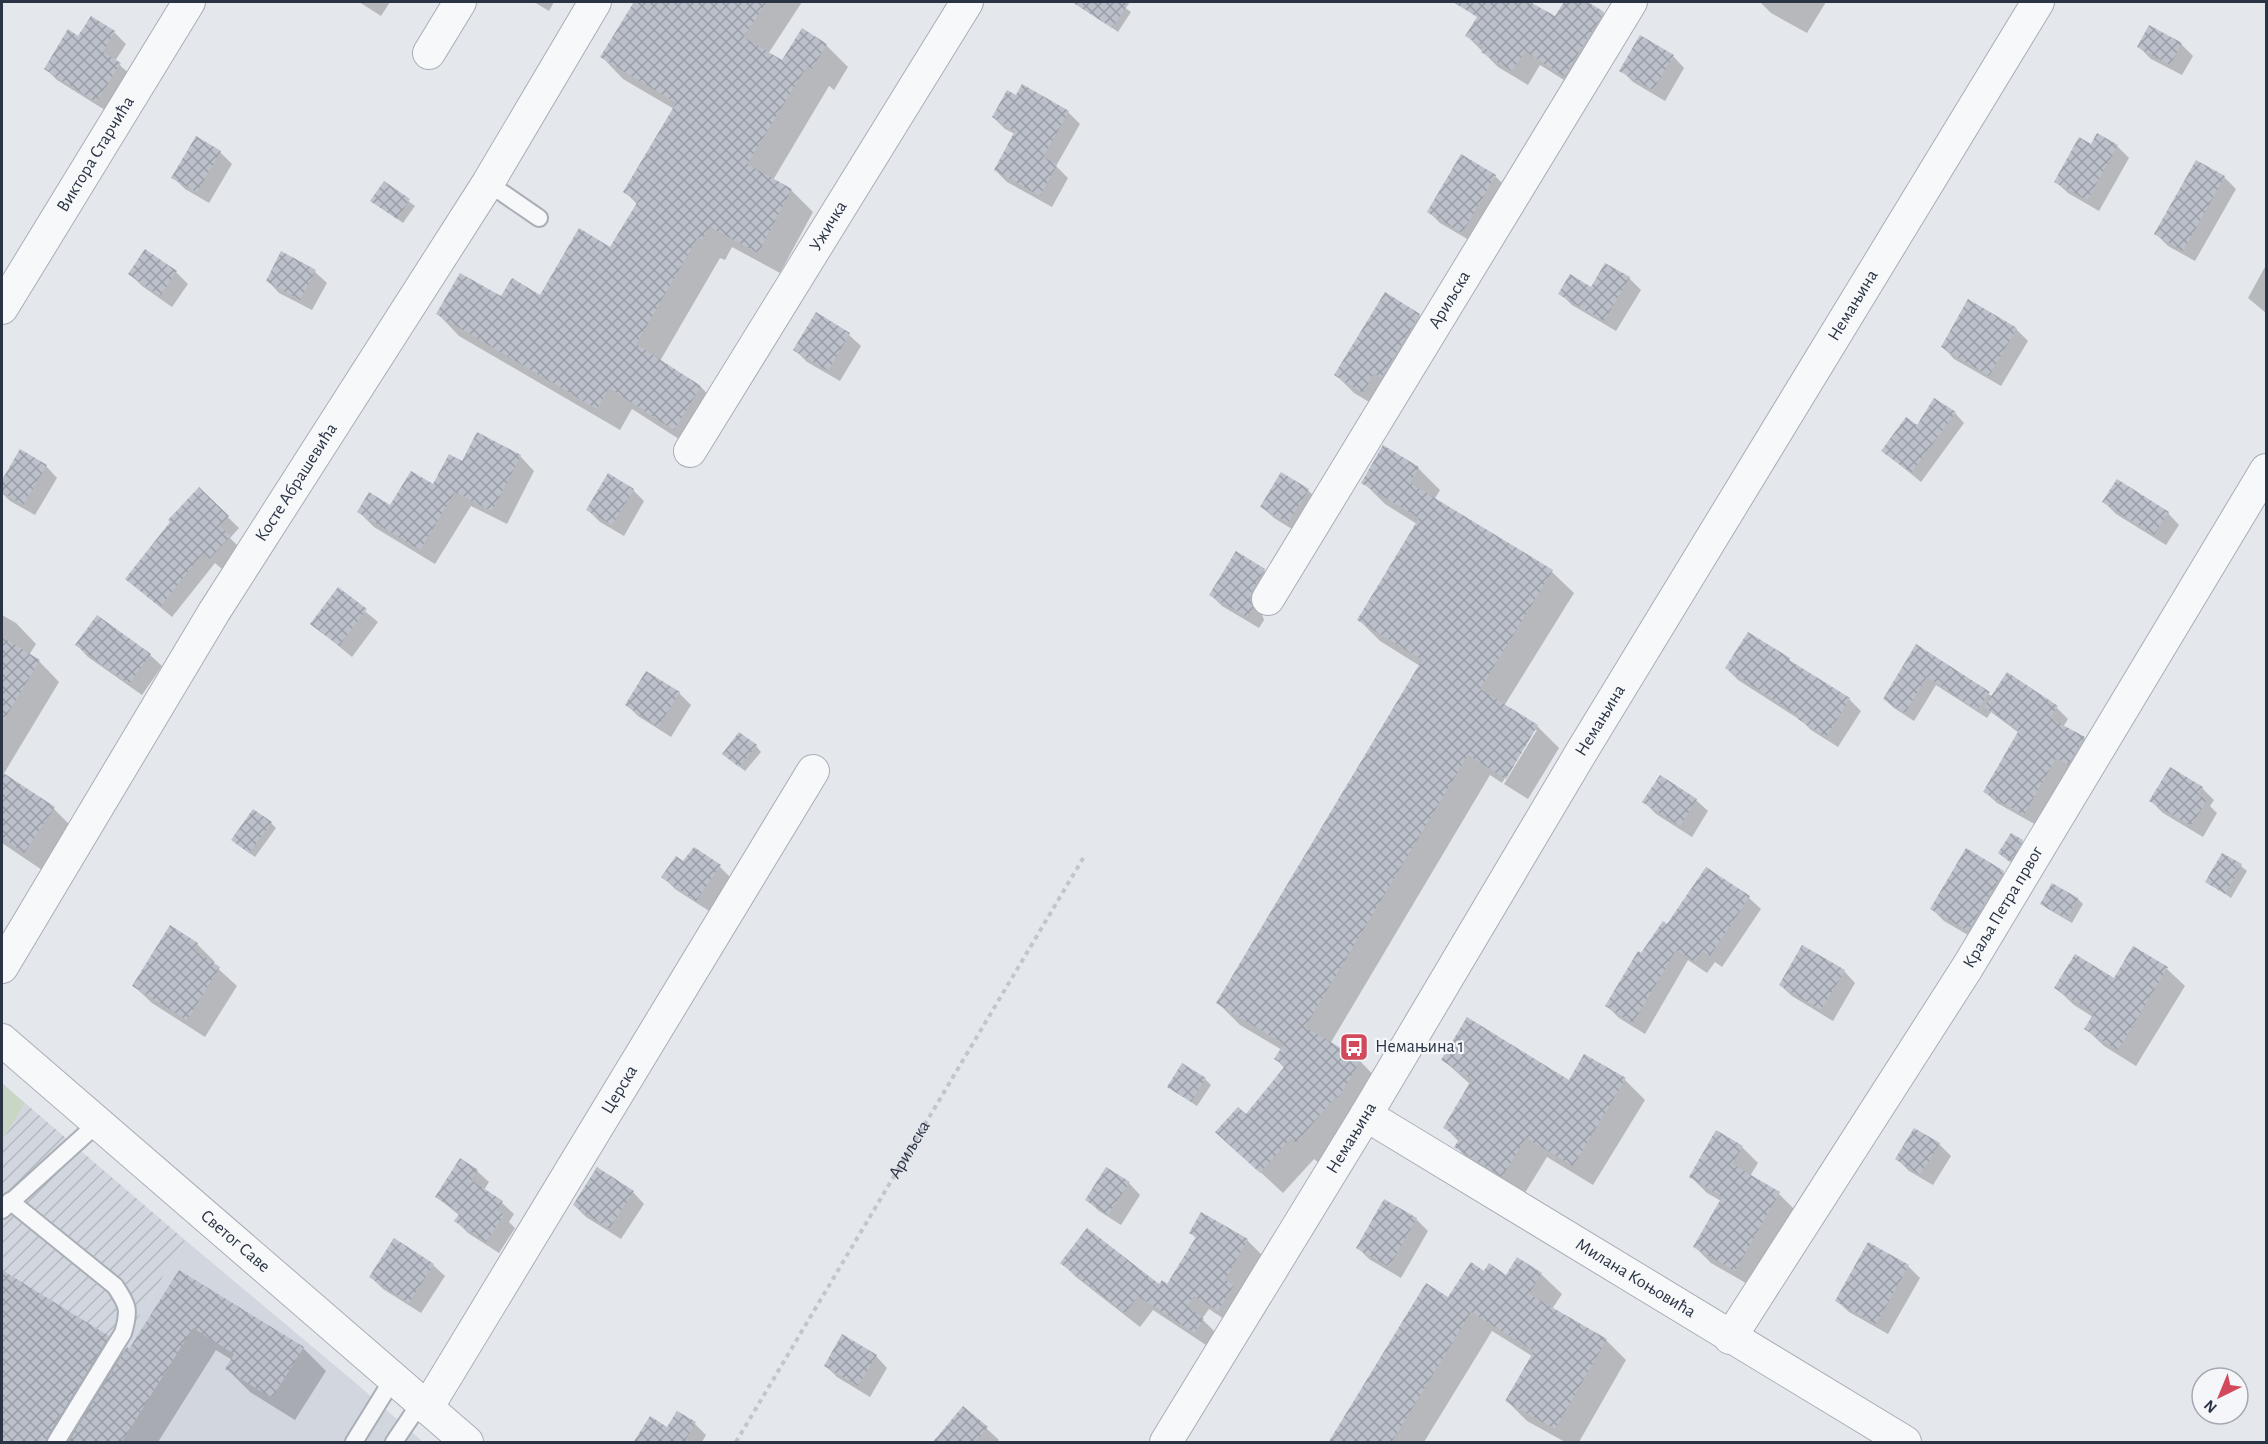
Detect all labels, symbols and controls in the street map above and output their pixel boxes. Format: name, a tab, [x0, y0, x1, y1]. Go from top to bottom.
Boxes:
street label: Виктора Старчића	[54, 93, 138, 215]
street label: Ужичка	[806, 198, 851, 254]
street label: Немањина	[1825, 267, 1882, 344]
street label: Ариљска	[1426, 268, 1474, 332]
street label: Косте Абрашевића	[252, 420, 341, 545]
street label: Немањина	[1572, 682, 1629, 760]
street label: Краља Петра првог	[1960, 843, 2047, 972]
bus stop icon: Немањина 1	[1338, 1031, 1370, 1063]
place label: Немањина 1	[1375, 1038, 1464, 1056]
street label: Церска	[598, 1062, 641, 1117]
street label: Немањина	[1323, 1100, 1380, 1177]
street label: Ариљска	[886, 1118, 934, 1182]
street label: Светог Саве	[197, 1207, 273, 1276]
street label: Милана Коњовића	[1572, 1235, 1698, 1322]
north arrow	[2190, 1366, 2250, 1426]
text: N	[2201, 1397, 2220, 1416]

